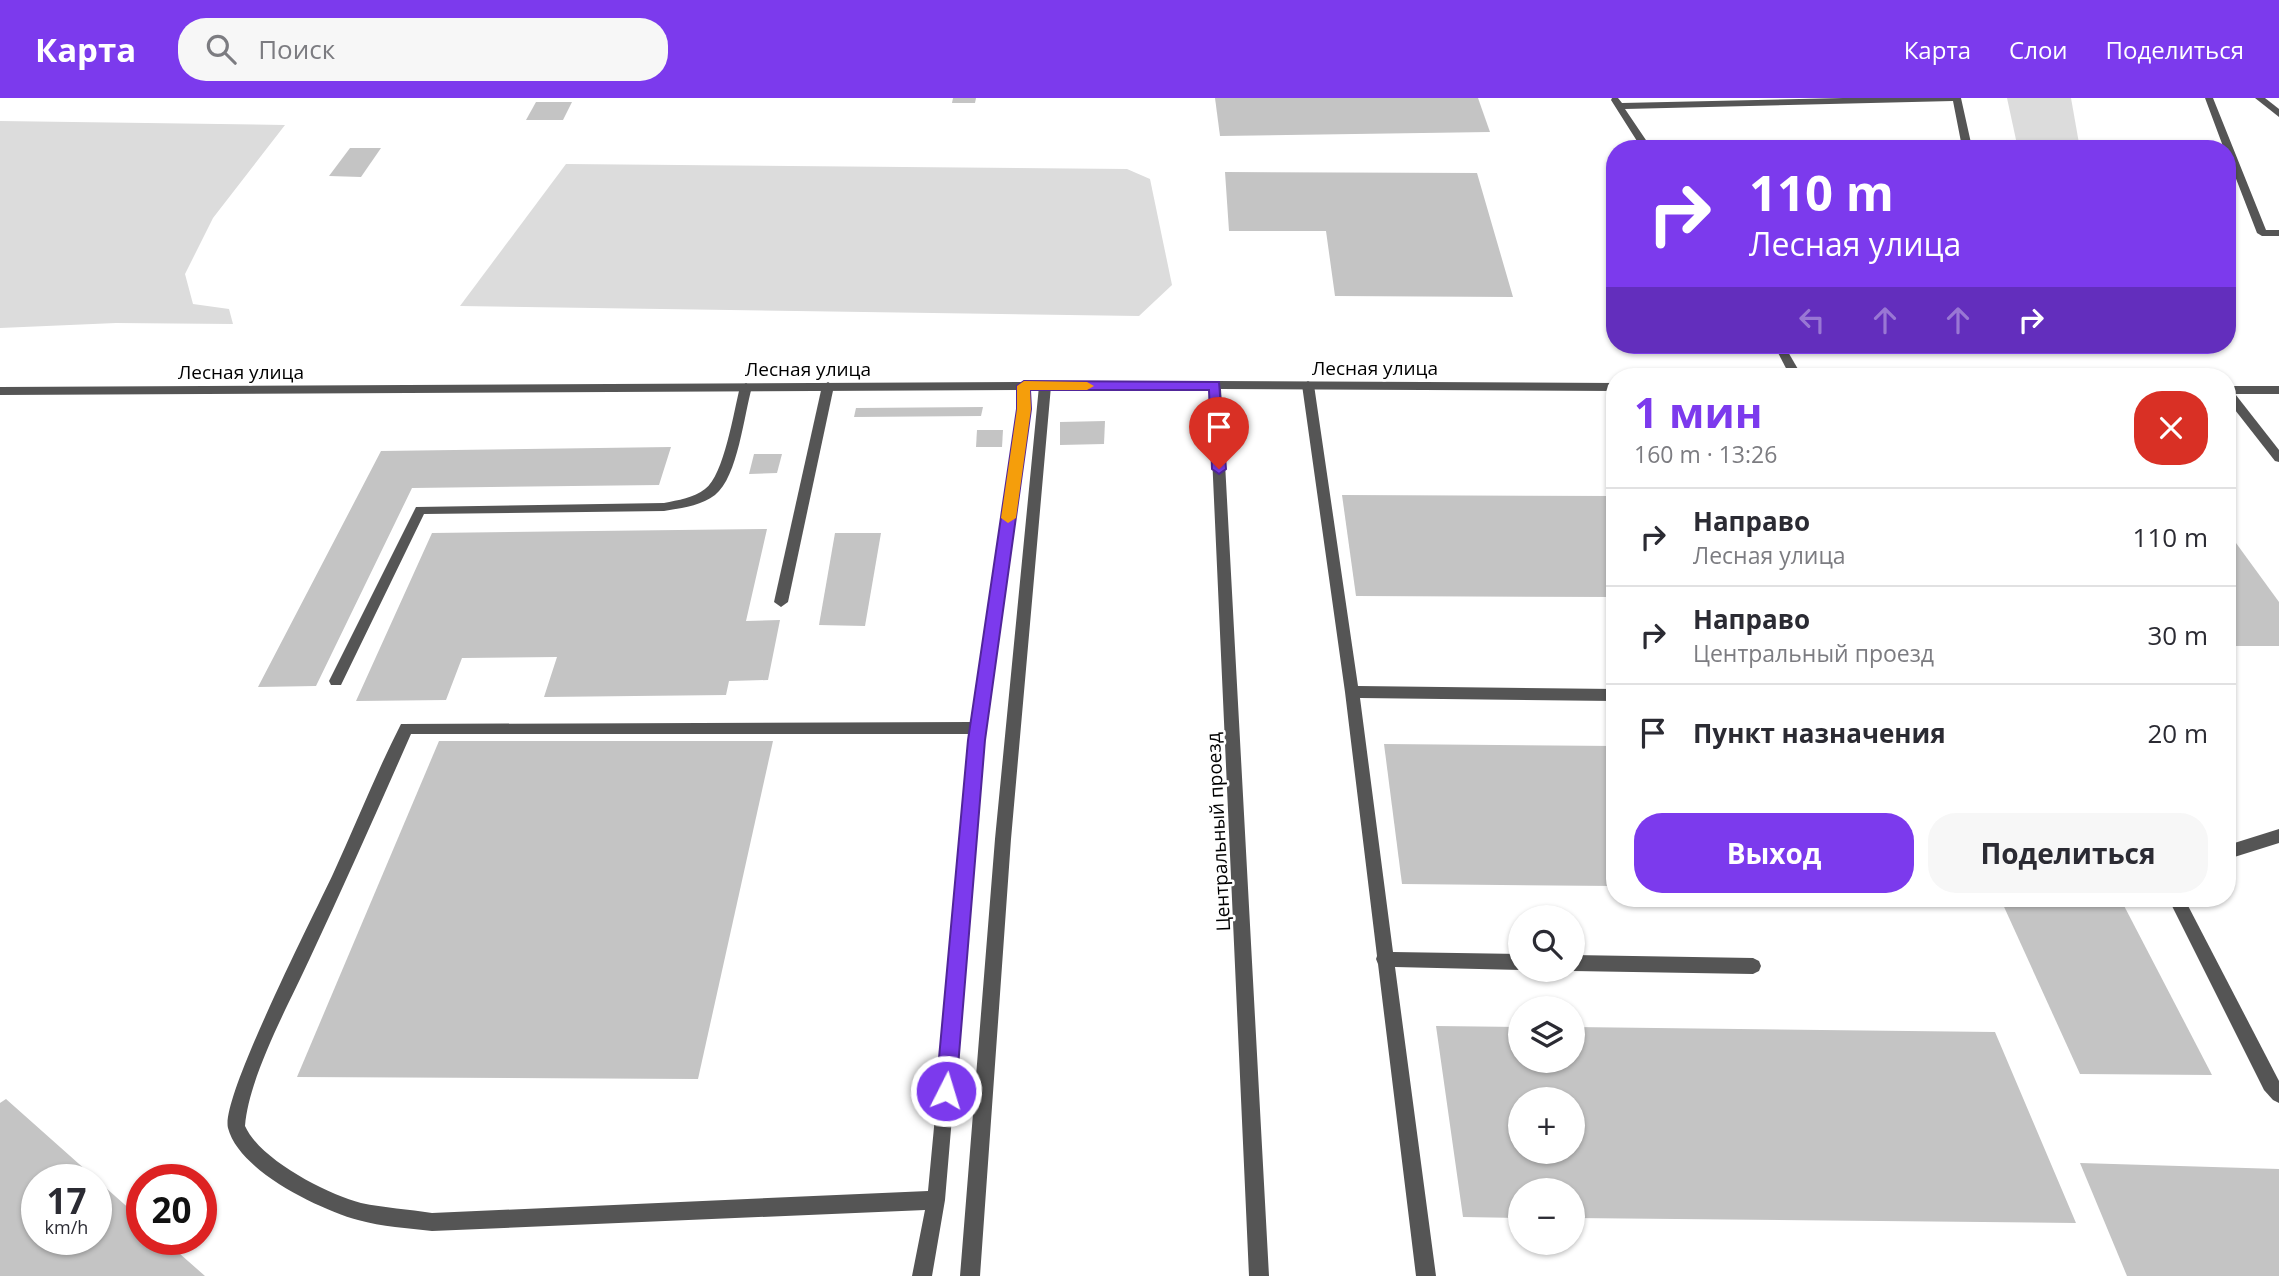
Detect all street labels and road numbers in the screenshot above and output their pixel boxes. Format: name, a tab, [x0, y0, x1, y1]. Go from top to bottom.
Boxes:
street label: Лесная улица	[1312, 355, 1438, 381]
street label: Лесная улица	[745, 356, 871, 382]
street label: Лесная улица	[178, 359, 304, 385]
street label: Центральный проезд	[1200, 732, 1236, 932]

